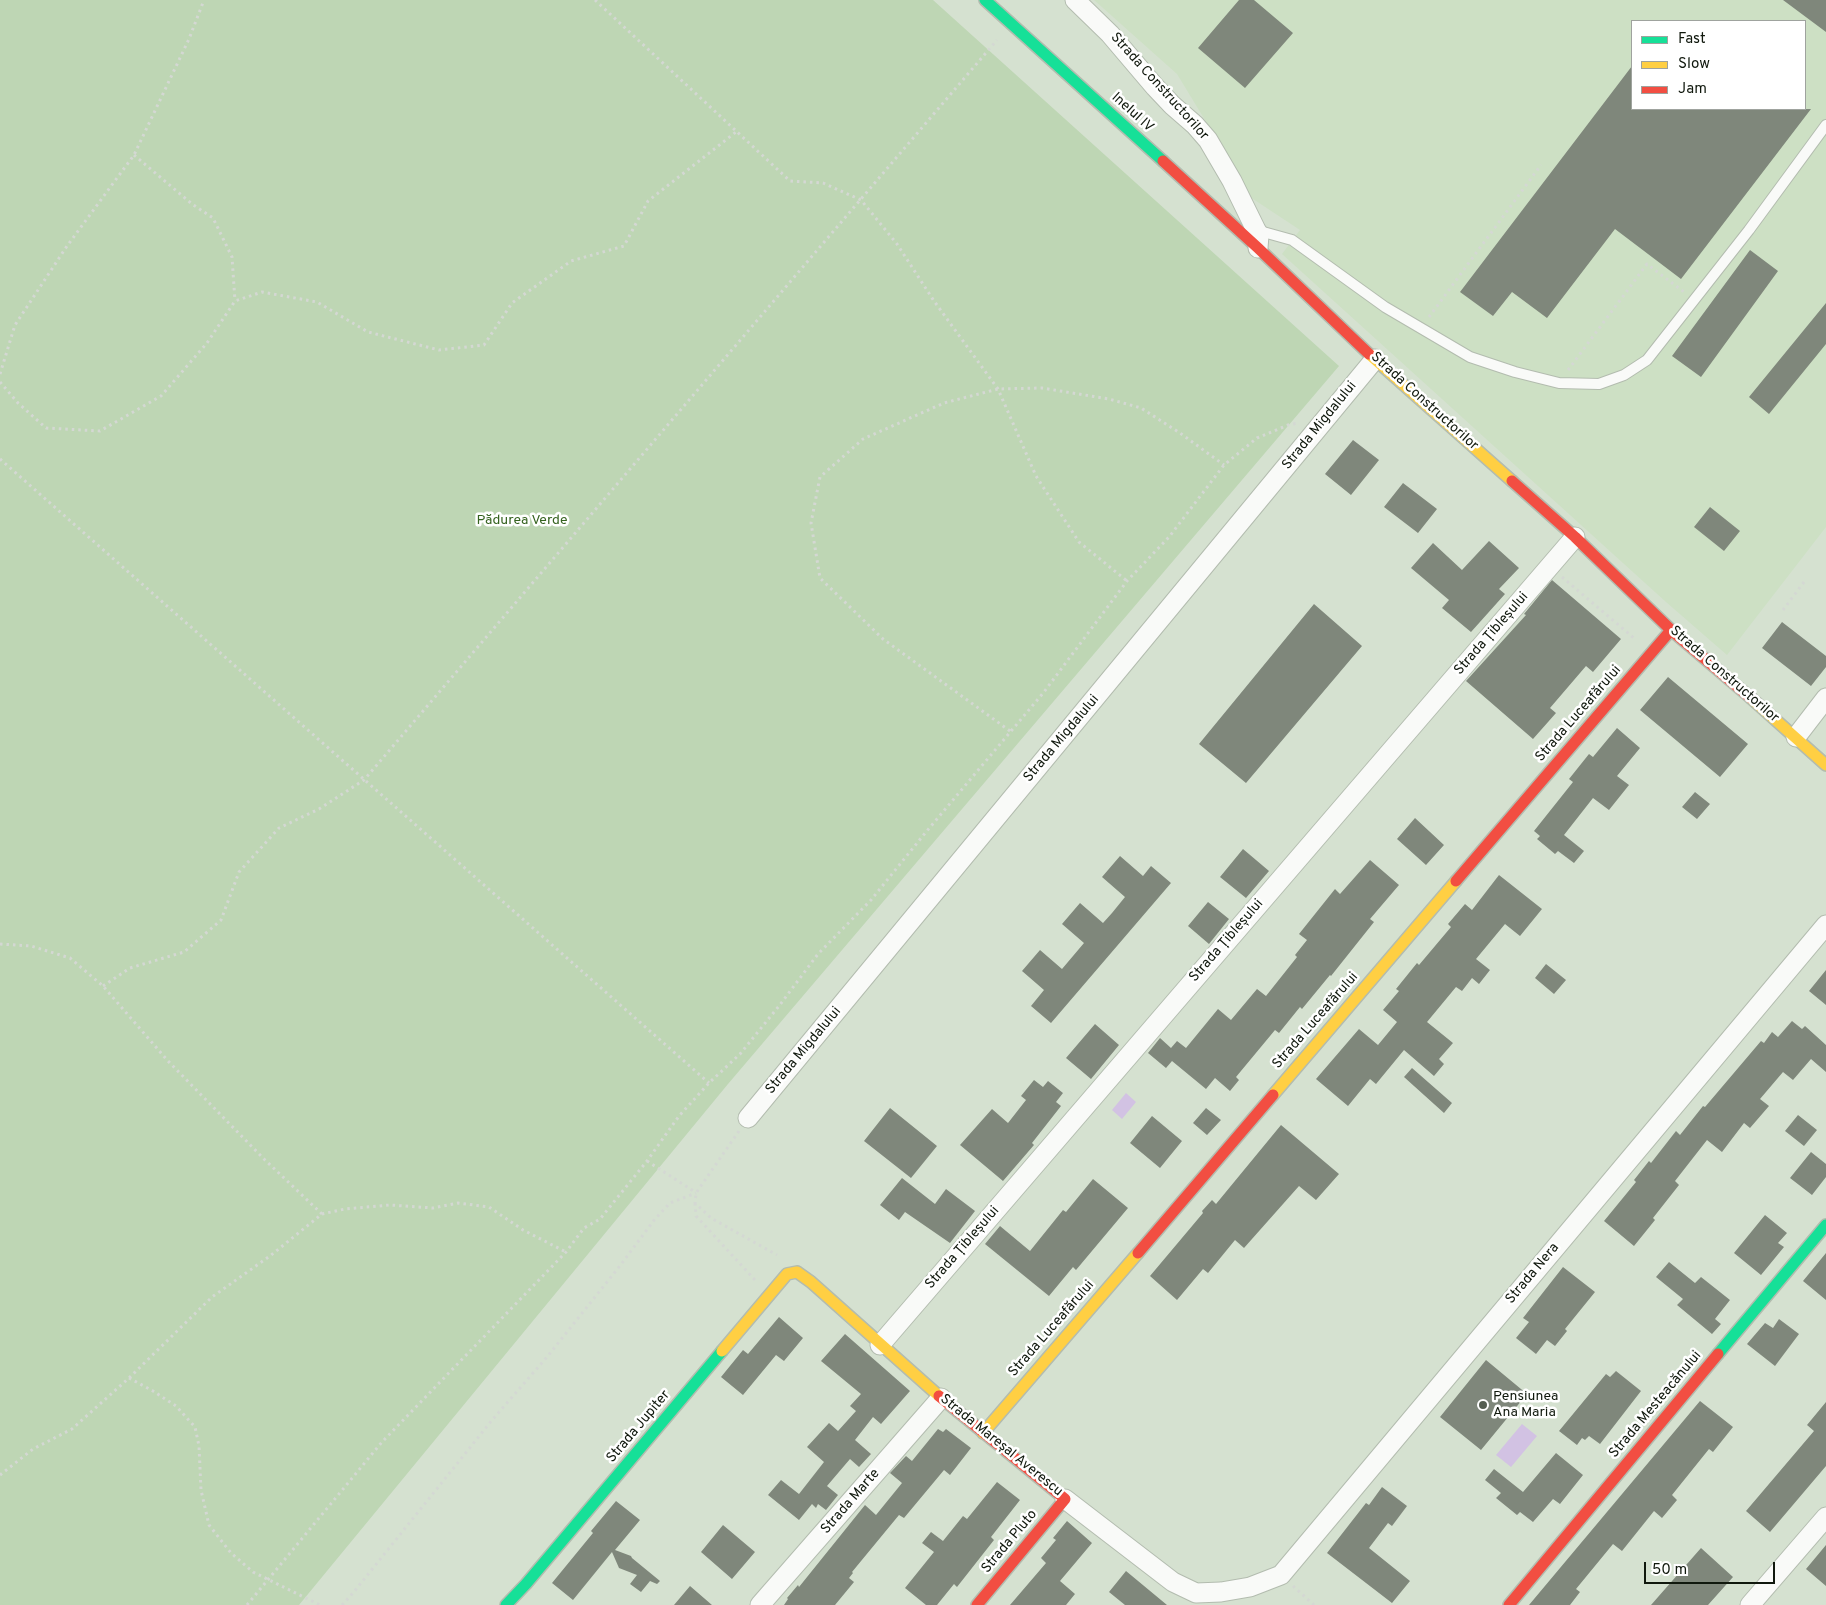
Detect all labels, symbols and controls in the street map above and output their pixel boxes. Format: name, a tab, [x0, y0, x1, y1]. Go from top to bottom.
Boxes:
legend	[1631, 20, 1806, 110]
street label: Strada Constructorilor	[1106, 30, 1212, 144]
text: Fast	[1678, 30, 1706, 49]
text: Slow	[1678, 55, 1710, 74]
text: Jam	[1678, 80, 1707, 99]
street label: Inelul IV	[1107, 90, 1157, 136]
street label: Strada Constructorilor	[1367, 349, 1481, 455]
street label: Strada Migdalului	[1279, 378, 1361, 474]
park label: Pădurea Verde	[477, 513, 567, 529]
street label: Strada Țibleșului	[1451, 589, 1533, 679]
street label: Strada Constructorilor	[1666, 623, 1782, 727]
street label: Strada Luceafărului	[1533, 662, 1625, 766]
street label: Strada Migdalului	[1021, 692, 1103, 786]
street label: Strada Țibleșului	[1186, 896, 1268, 986]
street label: Strada Luceafărului	[1270, 969, 1362, 1073]
street label: Strada Migdalului	[763, 1004, 845, 1098]
street label: Strada Țibleșului	[922, 1203, 1004, 1293]
street label: Strada Nera	[1503, 1240, 1563, 1308]
street label: Strada Luceafărului	[1006, 1277, 1098, 1381]
street label: Strada Mesteacănului	[1606, 1348, 1706, 1462]
street label: Strada Jupiter	[604, 1387, 674, 1467]
place label: Pensiunea Ana Maria	[1493, 1389, 1558, 1421]
street label: Strada Mareșal Averescu	[936, 1391, 1066, 1501]
marker: Pensiunea Ana Maria	[1477, 1399, 1489, 1411]
street label: Strada Marte	[818, 1466, 884, 1538]
street label: Strada Pluto	[979, 1507, 1041, 1577]
scale bar	[1646, 1552, 1777, 1584]
text: 50 m	[1652, 1561, 1687, 1580]

